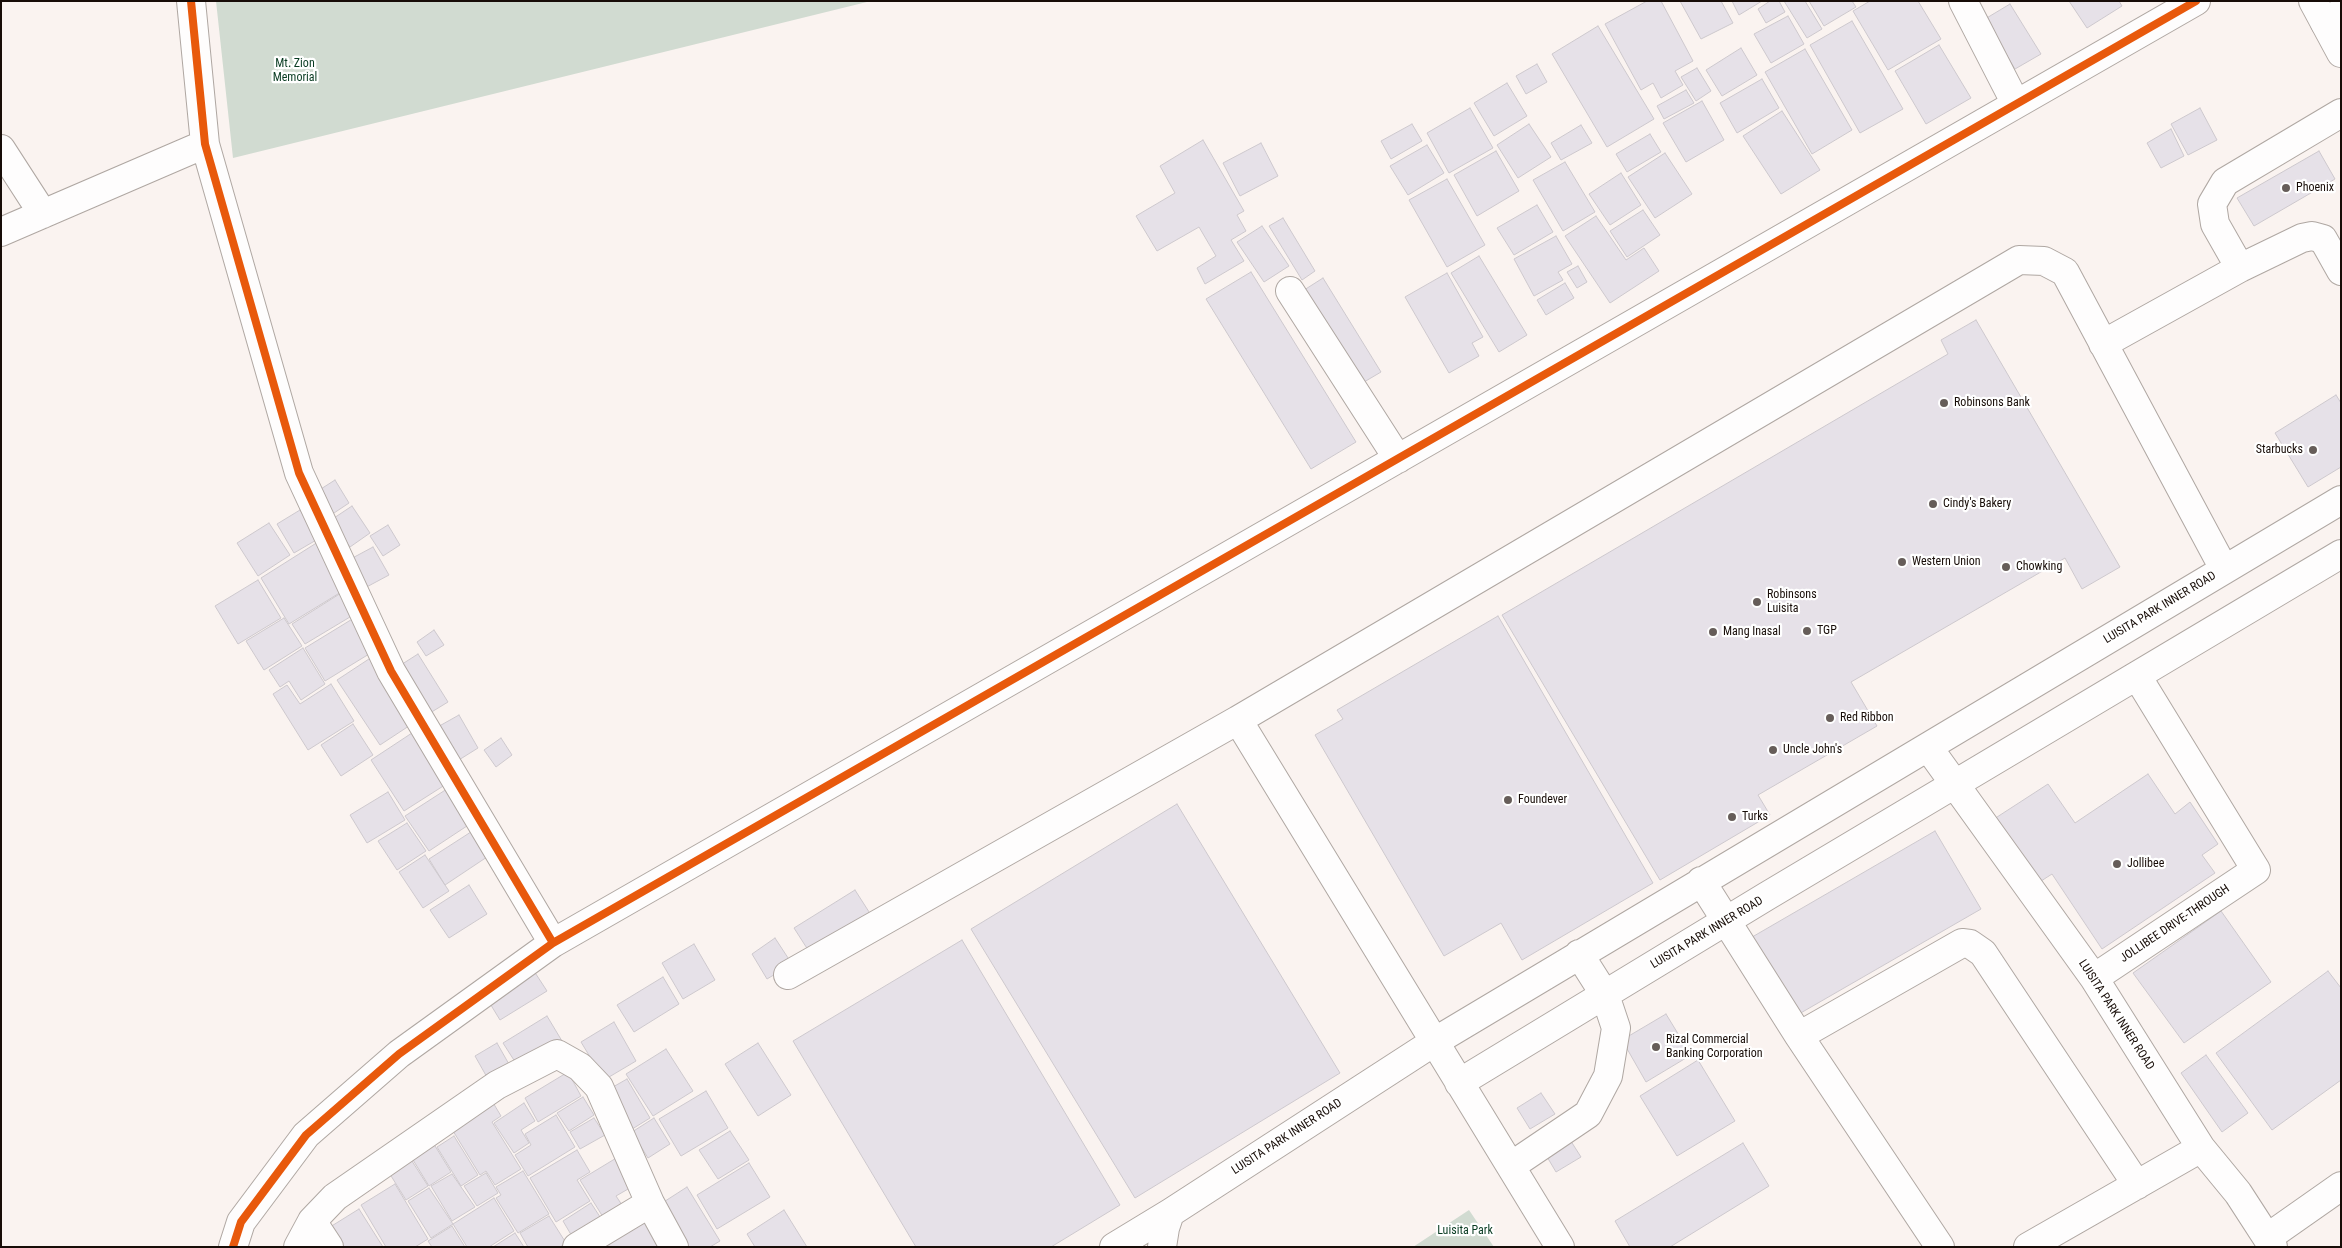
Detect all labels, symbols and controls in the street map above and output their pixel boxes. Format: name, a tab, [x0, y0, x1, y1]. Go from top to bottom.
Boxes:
park label: Mt. Zion Memorial	[273, 57, 317, 85]
place label: Phoenix	[2296, 181, 2334, 195]
marker: Phoenix	[2280, 182, 2292, 194]
place label: Robinsons Bank	[1954, 396, 2030, 410]
marker: Robinsons Bank	[1938, 397, 1950, 409]
place label: Starbucks	[2256, 443, 2303, 457]
marker: Starbucks	[2307, 444, 2319, 456]
place label: Cindy's Bakery	[1943, 497, 2011, 511]
marker: Cindy's Bakery	[1927, 498, 1939, 510]
place label: Western Union	[1912, 555, 1981, 569]
marker: Western Union	[1896, 556, 1908, 568]
place label: Chowking	[2016, 560, 2062, 574]
marker: Chowking	[2000, 561, 2012, 573]
street label: LUISITA PARK INNER ROAD	[2101, 569, 2219, 647]
place label: Robinsons Luisita	[1767, 588, 1817, 616]
marker: Robinsons Luisita	[1751, 596, 1763, 608]
place label: TGP	[1817, 624, 1837, 638]
place label: Mang Inasal	[1723, 625, 1781, 639]
marker: TGP	[1801, 625, 1813, 637]
marker: Mang Inasal	[1707, 626, 1719, 638]
place label: Red Ribbon	[1840, 711, 1893, 725]
marker: Red Ribbon	[1824, 712, 1836, 724]
place label: Uncle John's	[1783, 743, 1842, 757]
marker: Uncle John's	[1767, 744, 1779, 756]
place label: Foundever	[1518, 793, 1567, 807]
marker: Foundever	[1502, 794, 1514, 806]
place label: Turks	[1742, 810, 1768, 824]
marker: Turks	[1726, 811, 1738, 823]
place label: Jollibee	[2127, 857, 2164, 871]
marker: Jollibee	[2111, 858, 2123, 870]
street label: JOLLIBEE DRIVE-THROUGH	[2117, 882, 2233, 966]
street label: LUISITA PARK INNER ROAD	[1648, 894, 1766, 972]
street label: LUISITA PARK INNER ROAD	[2075, 957, 2157, 1073]
place label: Rizal Commercial Banking Corporation	[1666, 1033, 1762, 1061]
marker: Rizal Commercial Banking Corporation	[1650, 1041, 1662, 1053]
street label: LUISITA PARK INNER ROAD	[1229, 1096, 1345, 1178]
park label: Luisita Park	[1437, 1224, 1493, 1238]

